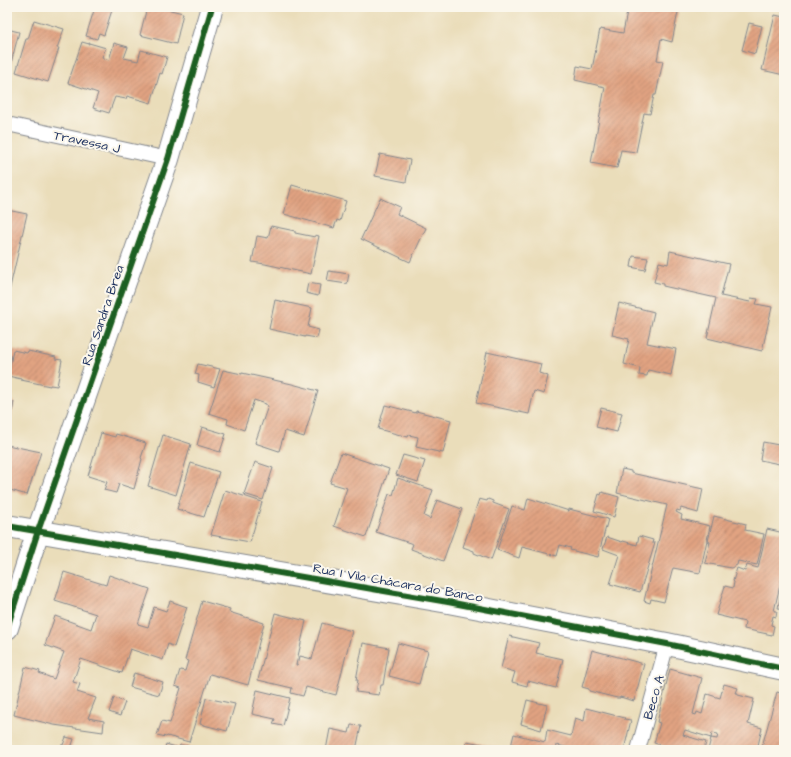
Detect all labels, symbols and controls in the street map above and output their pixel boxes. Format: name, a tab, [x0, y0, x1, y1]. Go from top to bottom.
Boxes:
street label: Travessa J	[52, 126, 122, 158]
street label: Rua Sandra Brea	[77, 262, 129, 368]
street label: Rua I Vila Chácara do Banco	[312, 559, 485, 607]
street label: Beco A	[639, 672, 669, 722]

